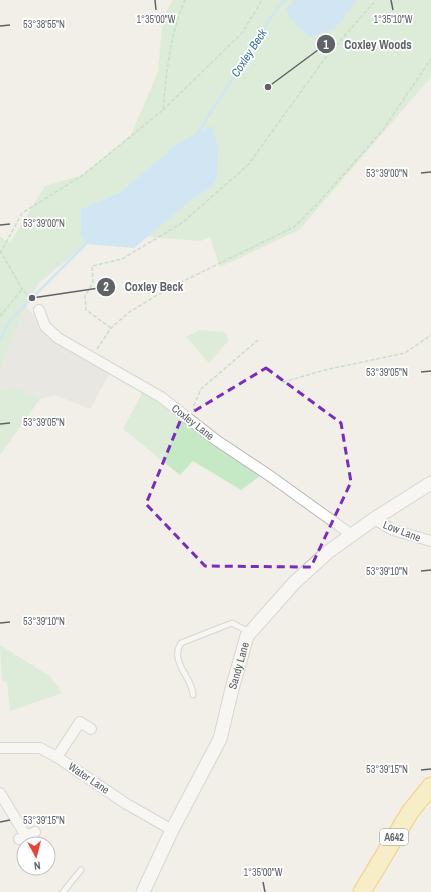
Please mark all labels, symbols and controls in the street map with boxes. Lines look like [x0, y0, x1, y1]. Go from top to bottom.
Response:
text: 1°35'00"W [136, 13, 176, 26]
text: 1°35'10"W [373, 13, 413, 26]
text: 53°38'55"N [23, 18, 65, 31]
water label: Coxley Beck [227, 25, 271, 80]
callout: Coxley Woods [316, 32, 420, 56]
text: 1 [323, 37, 329, 53]
text: Coxley Woods [344, 37, 412, 53]
text: 53°39'00"N [366, 167, 408, 180]
text: 53°39'00"N [23, 217, 65, 230]
callout: Coxley Beck [96, 275, 191, 299]
text: 2 [103, 279, 109, 295]
text: Coxley Beck [125, 279, 184, 295]
text: 53°39'05"N [366, 366, 408, 379]
street label: Coxley Lane [169, 401, 217, 443]
text: 53°39'05"N [23, 416, 65, 429]
street label: Low Lane [381, 517, 423, 545]
text: 53°39'10"N [366, 565, 408, 578]
text: 53°39'10"N [23, 615, 65, 628]
street label: Sandy Lane [225, 641, 252, 691]
street label: Water Lane [66, 759, 112, 797]
text: 53°39'15"N [366, 763, 408, 776]
text: 53°39'15"N [23, 814, 65, 827]
road number: A642 [380, 829, 408, 845]
north arrow [16, 836, 56, 876]
text: N [33, 859, 41, 873]
text: 1°35'00"W [243, 866, 283, 879]

